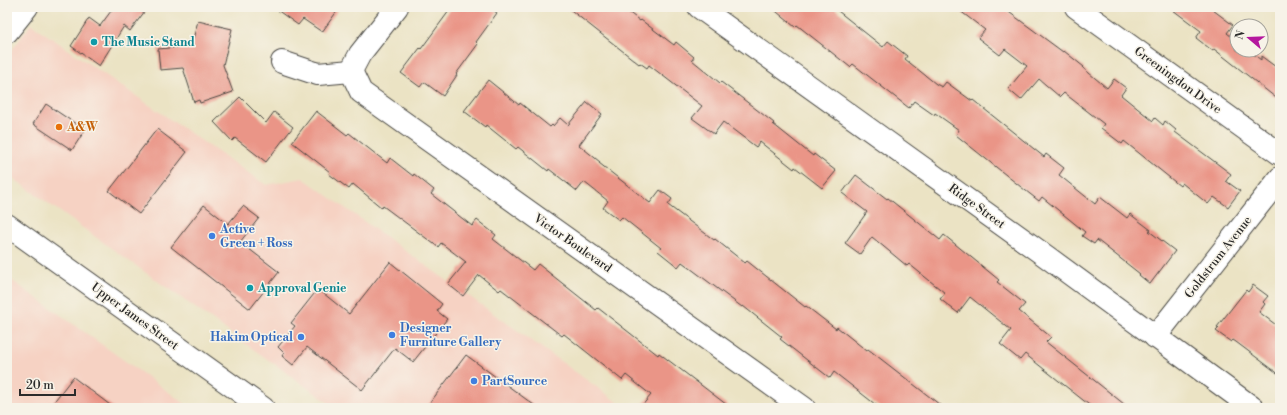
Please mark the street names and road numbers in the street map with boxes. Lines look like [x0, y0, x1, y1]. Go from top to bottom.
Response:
street label: Greeningdon Drive [1131, 44, 1224, 117]
street label: Ridge Street [945, 181, 1009, 232]
street label: Victor Boulevard [530, 210, 615, 276]
street label: Goldstrum Avenue [1182, 213, 1255, 302]
street label: Upper James Street [88, 280, 182, 354]

